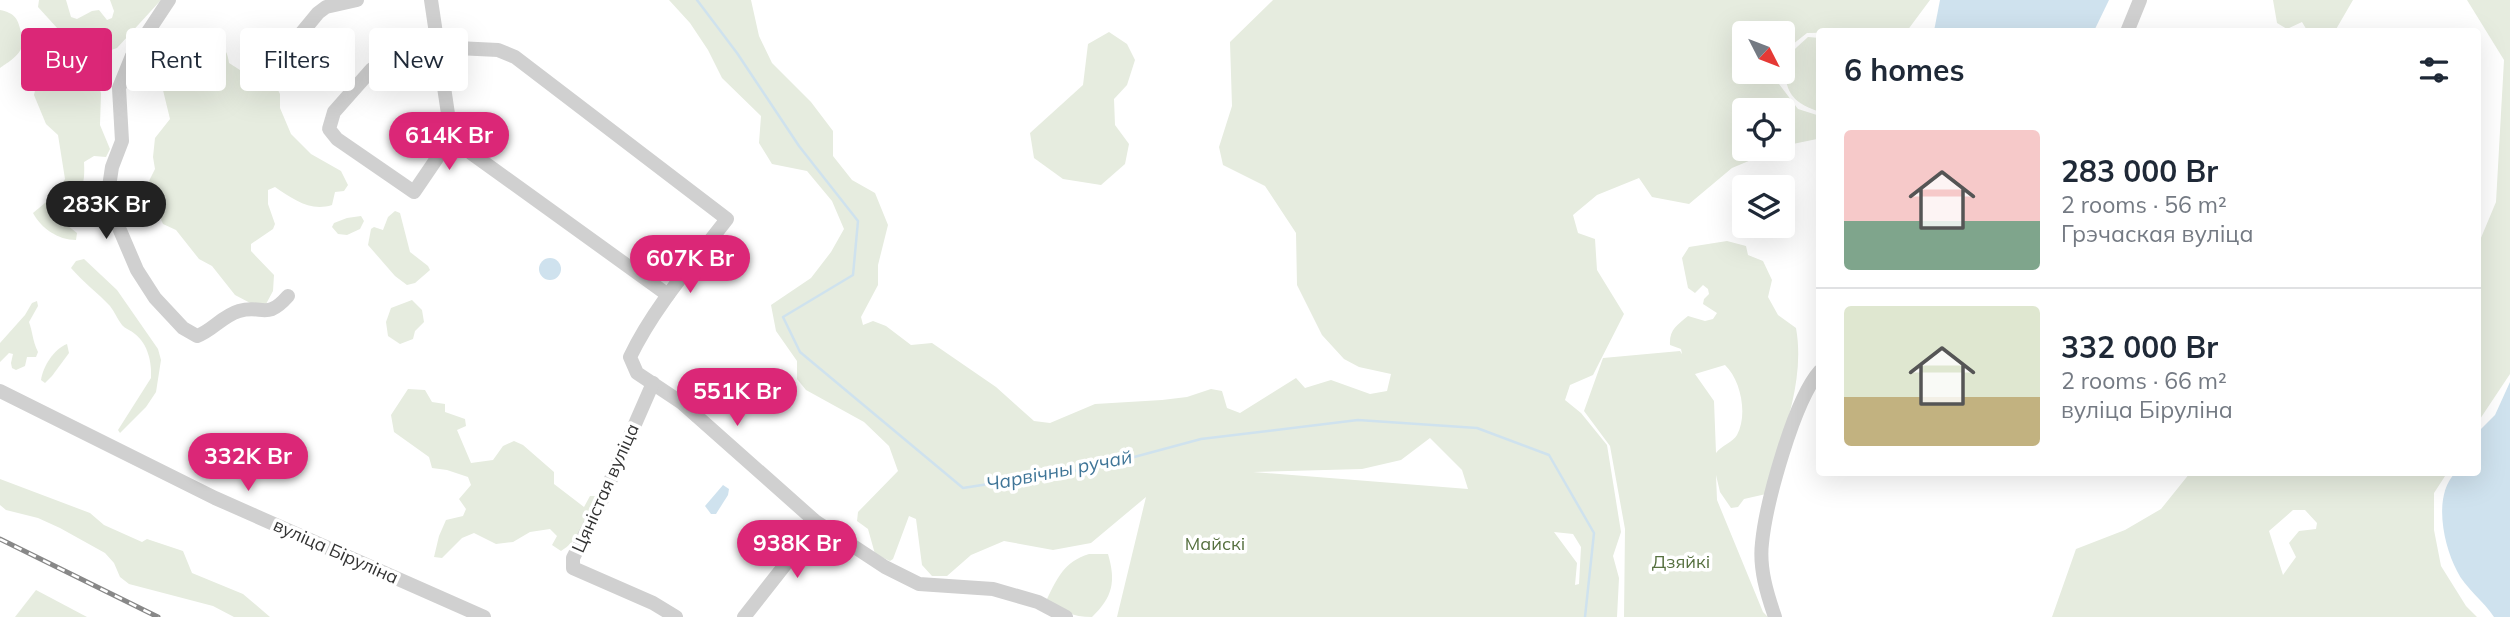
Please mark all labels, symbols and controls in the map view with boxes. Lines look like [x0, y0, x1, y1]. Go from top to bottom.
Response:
north arrow [1732, 21, 1796, 84]
map controls [1732, 21, 1795, 238]
chip: Buy [21, 28, 112, 91]
chip: Rent [126, 28, 226, 91]
chip: Filters [240, 28, 355, 91]
chip: New [369, 28, 468, 91]
text: 6 homes [1844, 51, 1965, 89]
icon: filters [2415, 51, 2453, 89]
button: locate [1732, 98, 1795, 161]
pin: 614K Br [384, 113, 514, 172]
text: 614K Br [405, 120, 493, 149]
text: 283 000 Br [2061, 152, 2218, 190]
icon: home [1900, 158, 1984, 242]
button: layers [1732, 175, 1795, 238]
pin: 283K Br [41, 182, 171, 241]
text: 283K Br [62, 189, 150, 218]
text: 2 rooms · 56 m² [2061, 190, 2227, 219]
text: Грэчаская вуліца [2061, 219, 2253, 248]
pin: 607K Br [625, 236, 755, 295]
text: 607K Br [646, 243, 734, 272]
text: 332 000 Br [2061, 328, 2218, 366]
icon: home [1900, 334, 1984, 418]
text: 2 rooms · 66 m² [2061, 366, 2227, 395]
pin: 551K Br [672, 368, 802, 428]
text: 551K Br [693, 376, 781, 405]
text: вуліца Біруліна [2061, 395, 2233, 424]
street label: Цяністая вуліца [566, 420, 644, 556]
pin: 332K Br [183, 434, 313, 493]
text: 332K Br [204, 441, 292, 470]
water label: Чарвічны ручай [984, 444, 1134, 496]
street label: вуліца Біруліна [270, 513, 402, 589]
pin: 938K Br [732, 520, 862, 580]
text: 938K Br [753, 528, 841, 557]
park label: Майскі [1185, 532, 1245, 555]
park label: Дзяйкі [1652, 550, 1710, 573]

